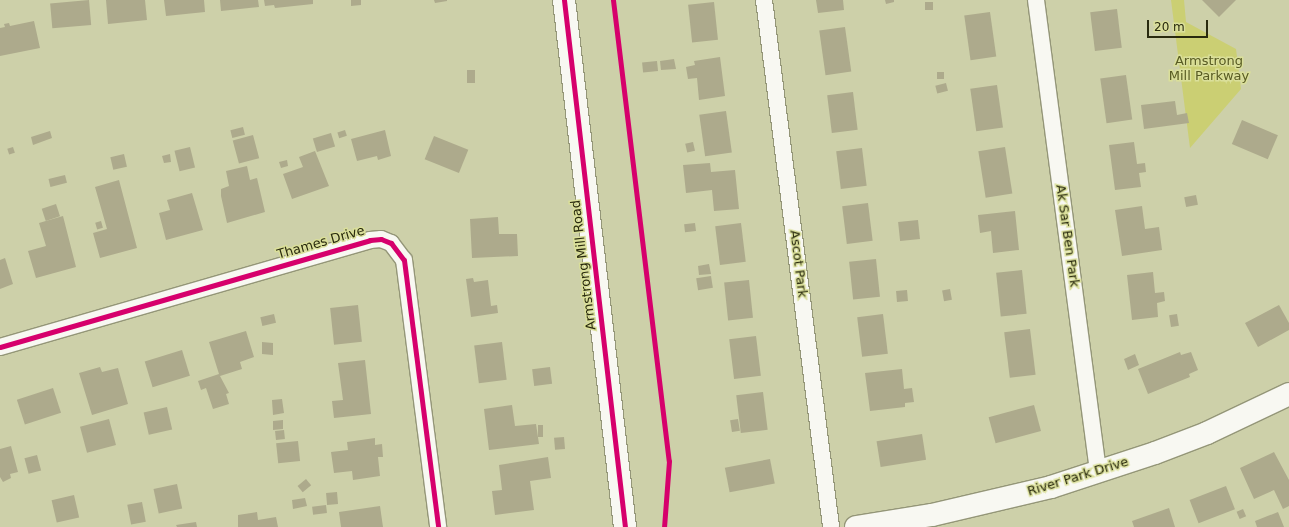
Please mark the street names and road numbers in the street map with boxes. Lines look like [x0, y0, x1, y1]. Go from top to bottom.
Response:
street label: Ak Sar Ben Park [1052, 184, 1082, 288]
street label: Armstrong Mill Road [568, 199, 600, 331]
street label: Thames Drive [275, 223, 367, 263]
street label: Ascot Park [786, 229, 810, 299]
street label: River Park Drive [1026, 454, 1130, 500]

